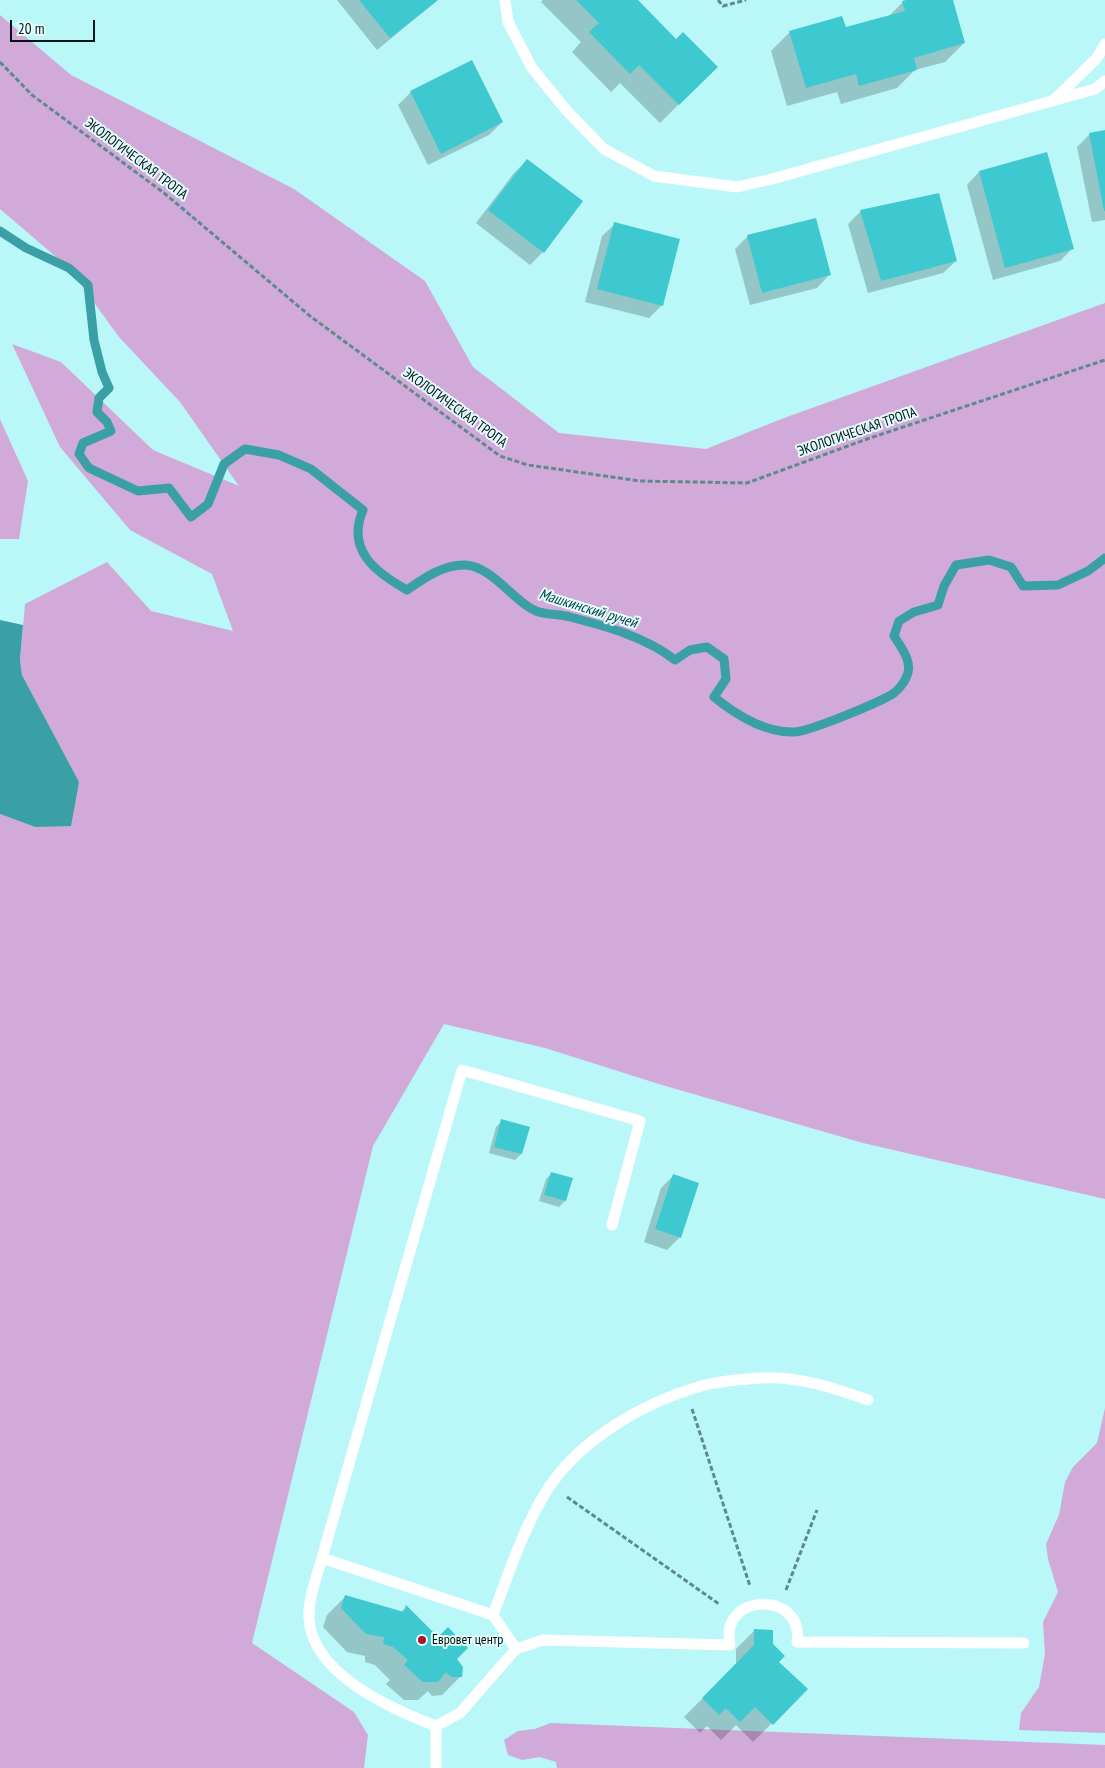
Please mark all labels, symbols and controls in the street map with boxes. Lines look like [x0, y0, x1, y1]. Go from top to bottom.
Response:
scale bar [12, 10, 98, 42]
text: 20 m [18, 19, 44, 38]
street label: ЭКОЛОГИЧЕСКАЯ ТРОПА [81, 115, 191, 203]
street label: ЭКОЛОГИЧЕСКАЯ ТРОПА [400, 365, 510, 451]
street label: ЭКОЛОГИЧЕСКАЯ ТРОПА [795, 404, 919, 460]
water label: Машкинский ручей [537, 586, 639, 632]
place label: Евровет центр [432, 1632, 503, 1648]
marker: Евровет центр [416, 1634, 428, 1646]

